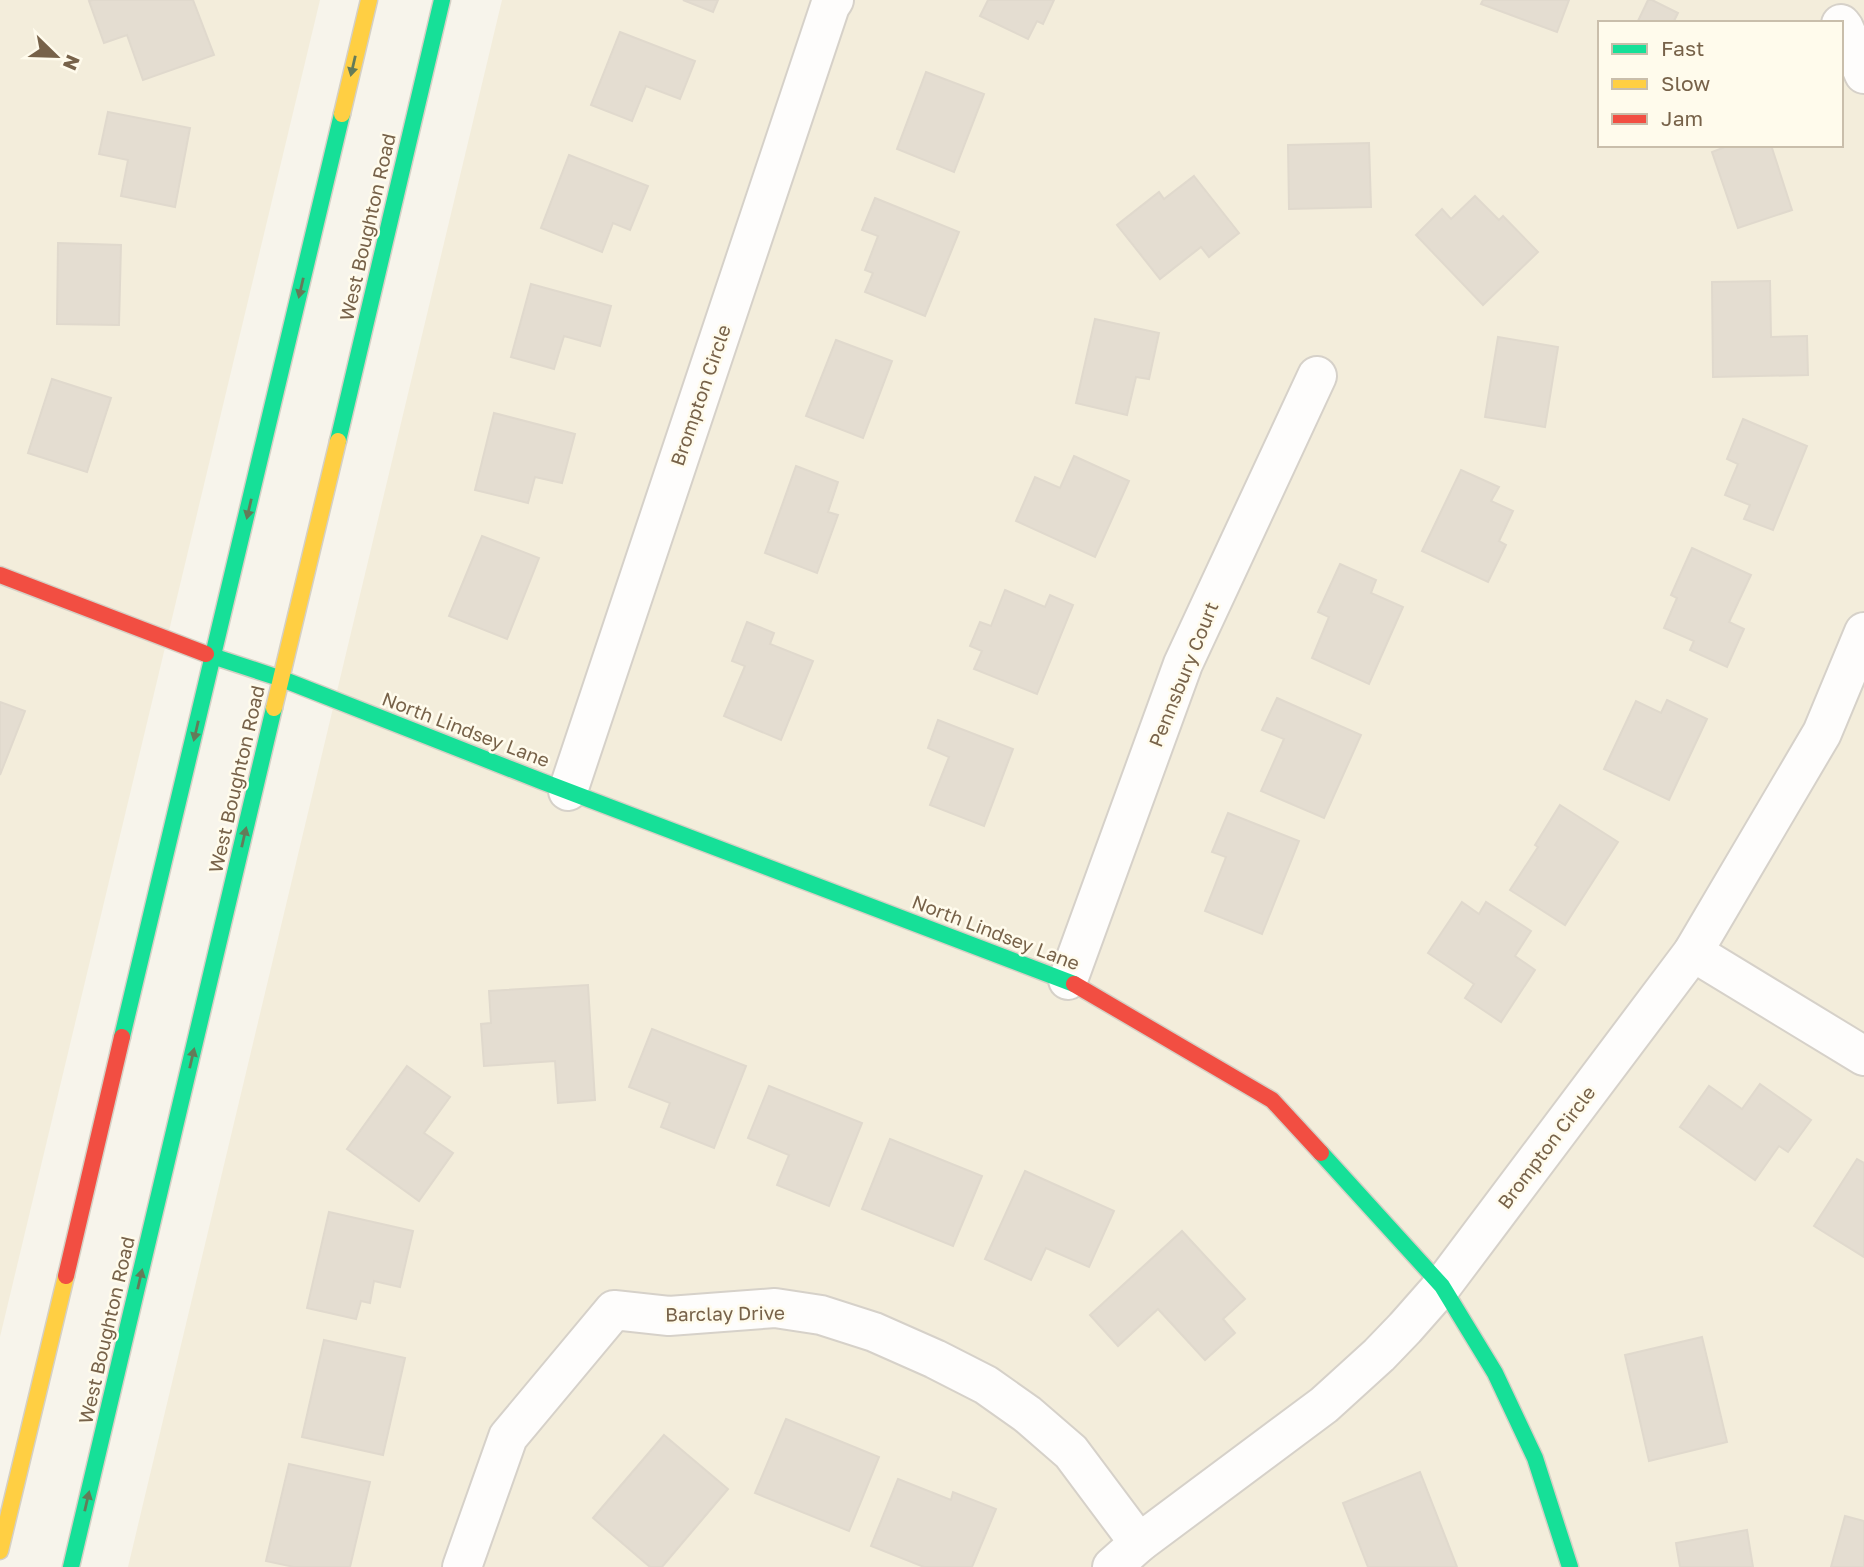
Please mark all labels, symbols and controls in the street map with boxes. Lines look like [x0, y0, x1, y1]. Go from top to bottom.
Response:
north arrow [21, 21, 91, 91]
legend [1598, 21, 1843, 147]
text: Fast [1661, 35, 1704, 61]
text: N [59, 52, 86, 74]
one-way arrow [348, 55, 359, 77]
text: Slow [1661, 70, 1710, 96]
text: Jam [1661, 105, 1703, 131]
street label: West Boughton Road [334, 131, 400, 323]
one-way arrow [295, 277, 306, 299]
street label: Brompton Circle [665, 321, 735, 469]
one-way arrow [243, 498, 254, 520]
street label: Pennsbury Court [1143, 598, 1223, 750]
street label: West Boughton Road [203, 683, 269, 875]
street label: North Lindsey Lane [379, 686, 553, 772]
one-way arrow [190, 720, 201, 742]
one-way arrow [239, 825, 250, 847]
street label: North Lindsey Lane [909, 889, 1083, 975]
one-way arrow [187, 1047, 198, 1069]
street label: Brompton Circle [1492, 1081, 1600, 1213]
street label: West Boughton Road [73, 1234, 139, 1426]
one-way arrow [134, 1268, 145, 1290]
street label: Barclay Drive [665, 1300, 785, 1326]
one-way arrow [82, 1490, 93, 1512]

